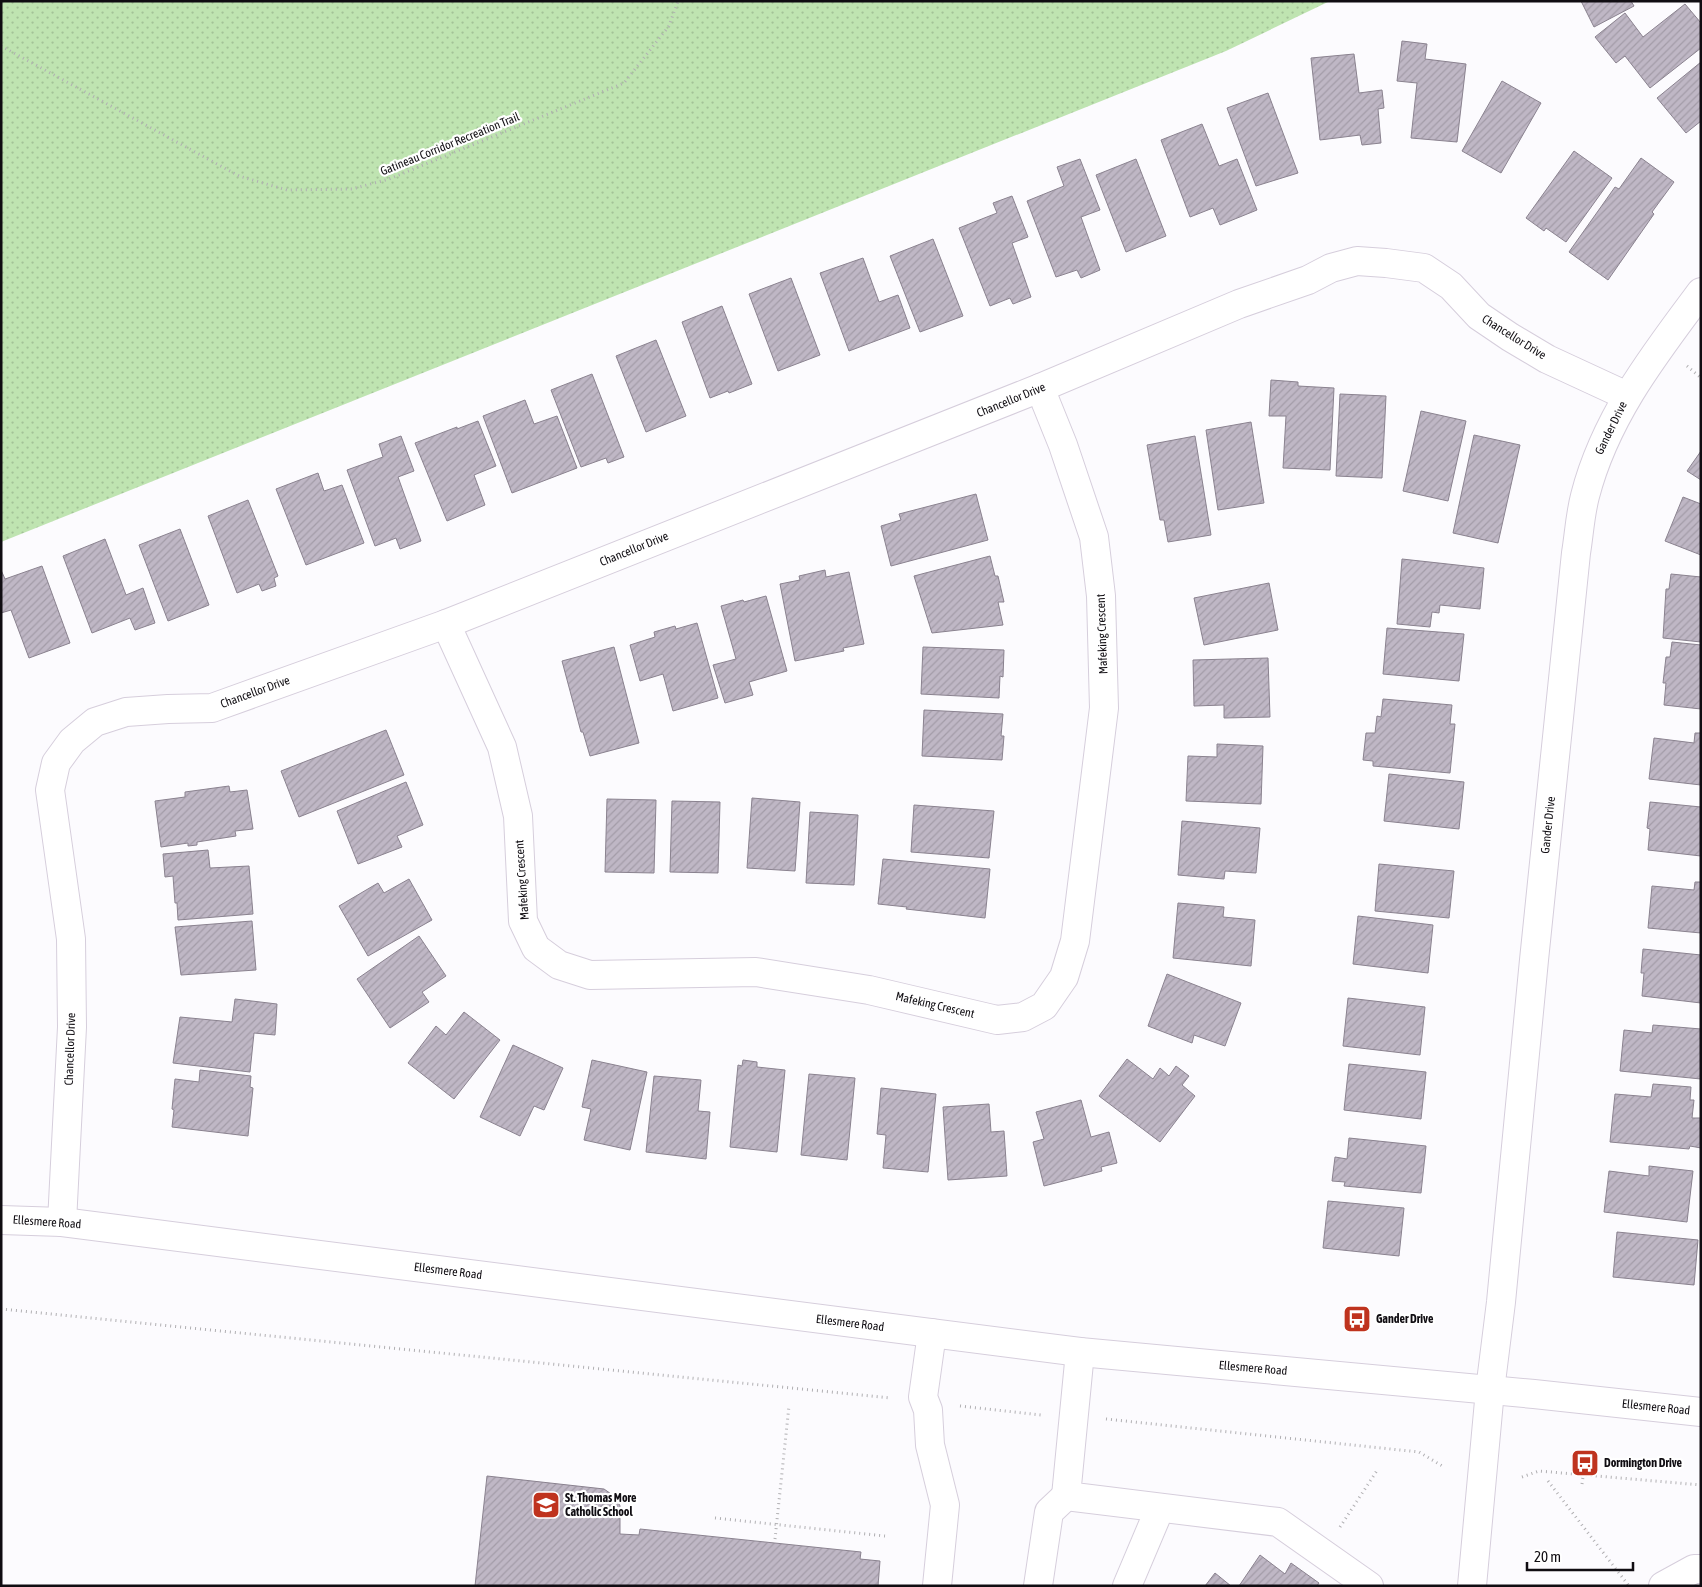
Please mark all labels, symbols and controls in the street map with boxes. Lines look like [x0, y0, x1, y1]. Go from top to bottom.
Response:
street label: Gatineau Corridor Recreation Trail [378, 109, 522, 178]
street label: Chancellor Drive [1479, 312, 1549, 362]
street label: Chancellor Drive [975, 380, 1047, 420]
street label: Gander Drive [1592, 399, 1630, 457]
street label: Chancellor Drive [598, 529, 670, 569]
street label: Mafeking Crescent [1094, 593, 1110, 674]
street label: Chancellor Drive [218, 673, 292, 711]
street label: Gander Drive [1538, 796, 1558, 854]
street label: Mafeking Crescent [512, 839, 532, 921]
street label: Mafeking Crescent [894, 989, 976, 1021]
street label: Chancellor Drive [62, 1012, 78, 1086]
street label: Ellesmere Road [12, 1213, 82, 1231]
street label: Ellesmere Road [413, 1260, 483, 1282]
bus stop icon: Gander Drive [1342, 1304, 1372, 1334]
street label: Ellesmere Road [815, 1312, 885, 1334]
place label: Gander Drive [1376, 1312, 1434, 1326]
street label: Ellesmere Road [1218, 1358, 1288, 1378]
street label: Ellesmere Road [1621, 1396, 1691, 1418]
bus stop icon: Dormington Drive [1570, 1448, 1600, 1478]
place label: Dormington Drive [1604, 1456, 1683, 1470]
school or university icon: St. Thomas More Catholic School [531, 1490, 561, 1520]
place label: St. Thomas More Catholic School [565, 1491, 637, 1519]
scale bar [1527, 1540, 1633, 1572]
text: 20 m [1534, 1548, 1561, 1565]

